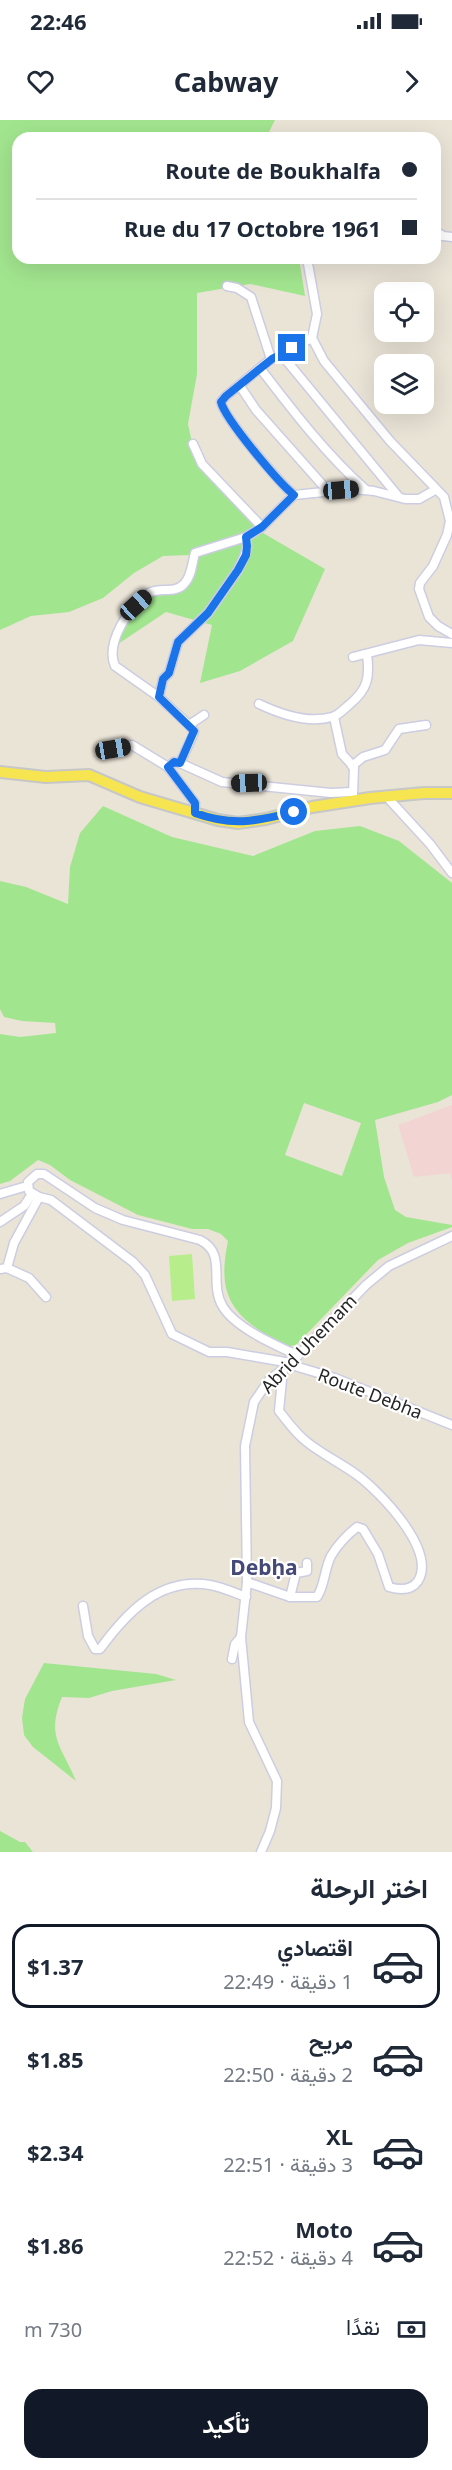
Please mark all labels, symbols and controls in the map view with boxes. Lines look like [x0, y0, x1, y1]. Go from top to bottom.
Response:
text: 22:46 [30, 6, 87, 36]
text: Cabway [174, 63, 278, 100]
icon: heart [24, 65, 57, 98]
icon: forward [395, 65, 428, 98]
text: Route de Boukhalfa [165, 155, 381, 185]
text: Rue du 17 Octobre 1961 [124, 213, 381, 243]
map controls [374, 282, 434, 414]
button: locate [374, 282, 434, 342]
route end [278, 334, 305, 361]
button: layers [374, 354, 434, 414]
car [322, 479, 360, 501]
car [117, 586, 155, 624]
car [94, 737, 132, 761]
car [231, 773, 267, 793]
route start [280, 798, 307, 825]
street label: Abrid Uhemam [255, 1289, 362, 1398]
street label: Route Debha [315, 1362, 426, 1424]
district label: Debḥa [230, 1553, 298, 1581]
text: اختر الرحلة [310, 1869, 428, 1906]
text: اقتصادي [277, 1932, 353, 1962]
icon: car [371, 1939, 425, 1993]
text: $1.37 [27, 1951, 84, 1981]
text: 1 دقيقة · 22:49 [223, 1968, 353, 1995]
text: مريح [309, 2025, 353, 2055]
icon: car [371, 2032, 425, 2086]
text: $1.85 [27, 2044, 84, 2074]
text: 2 دقيقة · 22:50 [223, 2061, 353, 2088]
text: XL [326, 2121, 353, 2151]
icon: car [371, 2125, 425, 2179]
text: $2.34 [27, 2137, 84, 2167]
text: 3 دقيقة · 22:51 [223, 2151, 353, 2178]
text: Moto [295, 2214, 353, 2244]
icon: car [371, 2218, 425, 2272]
text: $1.86 [27, 2230, 84, 2260]
text: 4 دقيقة · 22:52 [223, 2244, 353, 2271]
text: نقدًا [346, 2311, 380, 2341]
icon: cash [395, 2313, 428, 2346]
text: 730 m [24, 2316, 82, 2343]
button: تأكيد [24, 2389, 428, 2458]

